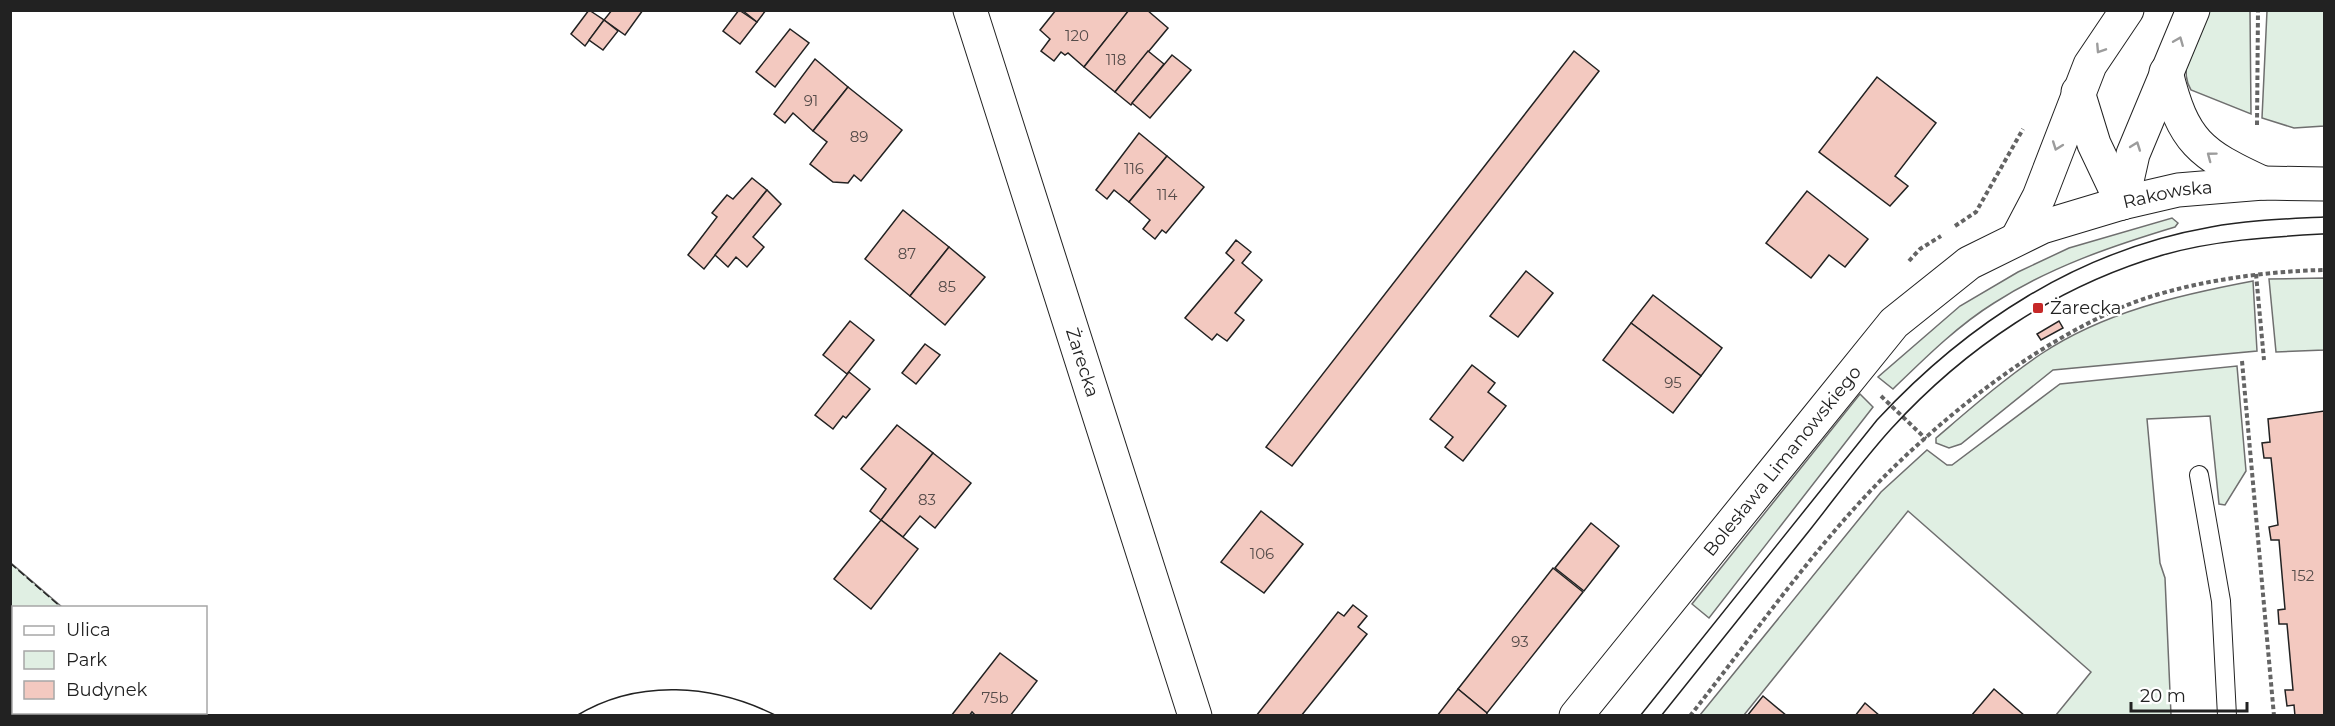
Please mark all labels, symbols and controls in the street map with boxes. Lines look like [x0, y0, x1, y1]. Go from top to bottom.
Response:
house number: 120 [1065, 26, 1089, 45]
one-way arrow [2172, 37, 2184, 48]
one-way arrow [2096, 43, 2107, 54]
house number: 118 [1106, 50, 1126, 69]
house number: 91 [804, 91, 818, 110]
house number: 89 [850, 127, 868, 146]
one-way arrow [2052, 141, 2065, 151]
one-way arrow [2129, 141, 2142, 152]
one-way arrow [2207, 153, 2218, 164]
house number: 116 [1124, 159, 1144, 178]
street label: Rakowska [2121, 176, 2213, 213]
house number: 114 [1157, 185, 1177, 204]
house number: 87 [898, 244, 916, 263]
house number: 85 [938, 277, 956, 296]
place label: Żarecka [2050, 297, 2121, 319]
marker: Żarecka [2031, 301, 2045, 315]
street label: Żarecka [1061, 325, 1104, 400]
street label: Bolesława Limanowskiego [1699, 361, 1866, 561]
house number: 95 [1664, 373, 1682, 392]
house number: 83 [918, 490, 936, 509]
house number: 106 [1250, 544, 1274, 563]
house number: 152 [2292, 566, 2314, 585]
legend [12, 606, 207, 714]
text: Ulica [66, 619, 111, 641]
house number: 93 [1511, 632, 1529, 651]
text: Park [66, 649, 107, 671]
scale bar [2131, 675, 2246, 713]
text: Budynek [66, 679, 148, 701]
text: 20 m [2140, 685, 2186, 707]
house number: 75b [981, 688, 1009, 707]

